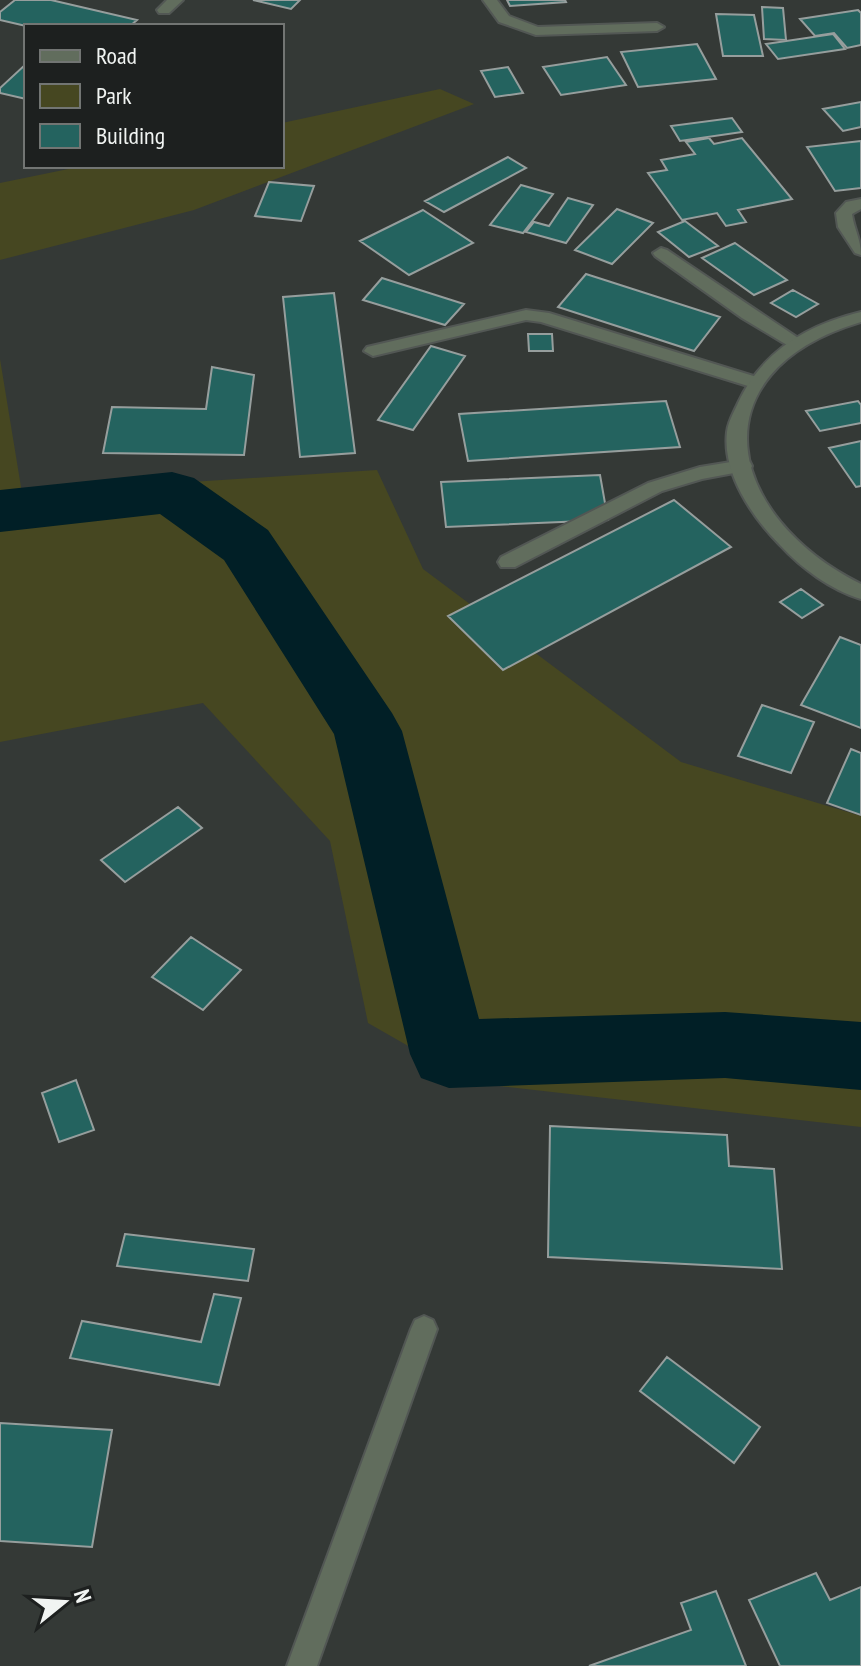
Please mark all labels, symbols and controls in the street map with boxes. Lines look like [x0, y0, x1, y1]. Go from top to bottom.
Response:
legend [24, 24, 284, 168]
text: Road [96, 40, 137, 71]
text: Park [96, 80, 132, 111]
text: Building [96, 120, 165, 151]
north arrow [24, 1562, 104, 1642]
text: N [68, 1586, 98, 1606]

